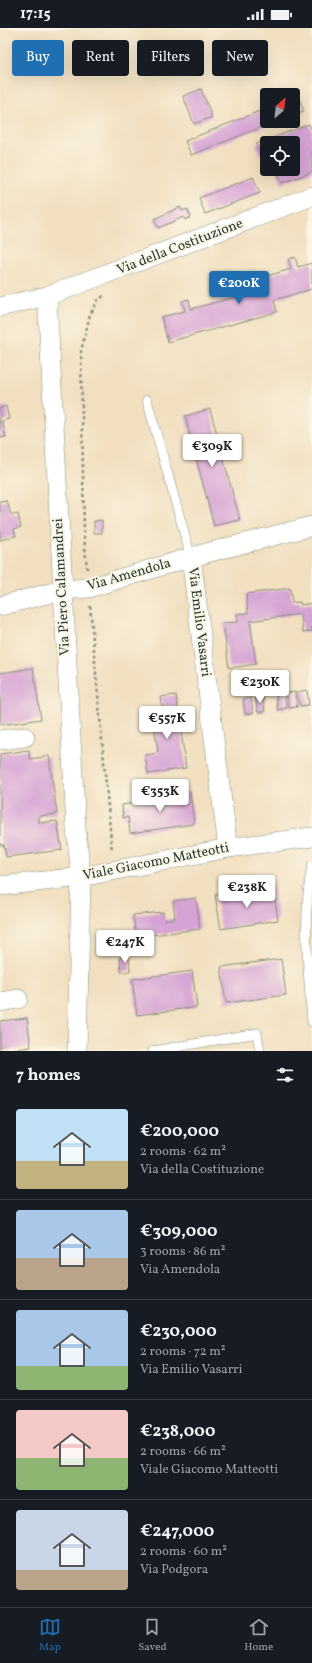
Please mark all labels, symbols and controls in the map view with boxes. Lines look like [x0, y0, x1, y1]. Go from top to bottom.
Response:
text: 17:15 [20, 4, 51, 25]
chip: Buy [12, 40, 64, 76]
chip: Rent [72, 40, 129, 76]
chip: Filters [137, 40, 204, 76]
chip: New [212, 40, 268, 76]
north arrow [260, 88, 300, 128]
map controls [260, 88, 300, 176]
button: locate [260, 136, 300, 176]
street label: Via della Costituzione [114, 214, 246, 280]
pin: €200K [211, 271, 267, 305]
text: €200K [218, 275, 260, 293]
pin: €309K [184, 434, 240, 468]
text: €309K [192, 438, 232, 456]
street label: Via Piero Calamandrei [49, 518, 75, 656]
street label: Via Amendola [85, 554, 173, 596]
street label: Via Emilio Vasarri [183, 566, 215, 678]
pin: €230K [232, 670, 288, 704]
text: €230K [240, 674, 280, 692]
pin: €557K [139, 706, 195, 740]
text: €557K [148, 710, 186, 728]
pin: €353K [132, 779, 188, 813]
text: €353K [141, 783, 179, 801]
street label: Viale Giacomo Matteotti [81, 838, 231, 886]
pin: €238K [219, 875, 275, 909]
text: €238K [227, 879, 267, 897]
pin: €247K [97, 930, 153, 964]
text: €247K [105, 934, 145, 952]
text: 7 homes [16, 1064, 81, 1087]
icon: filters [274, 1064, 296, 1086]
text: €200,000 [140, 1120, 219, 1143]
icon: home [48, 1125, 96, 1173]
text: 2 rooms · 62 m² [140, 1143, 226, 1161]
text: Via della Costituzione [140, 1161, 264, 1179]
text: €309,000 [140, 1220, 218, 1243]
icon: home [48, 1226, 96, 1274]
text: 3 rooms · 86 m² [140, 1243, 225, 1261]
text: Via Amendola [140, 1261, 220, 1279]
text: €230,000 [140, 1320, 217, 1343]
icon: home [48, 1326, 96, 1374]
text: 2 rooms · 72 m² [140, 1343, 226, 1361]
text: Via Emilio Vasarri [140, 1361, 242, 1379]
text: €238,000 [140, 1420, 215, 1443]
icon: home [48, 1426, 96, 1474]
text: 2 rooms · 66 m² [140, 1443, 226, 1461]
text: Viale Giacomo Matteotti [140, 1461, 278, 1479]
text: €247,000 [140, 1520, 214, 1543]
icon: home [48, 1526, 96, 1574]
text: 2 rooms · 60 m² [140, 1543, 227, 1561]
text: Via Podgora [140, 1561, 208, 1579]
tab: Map [39, 1616, 61, 1655]
tab: Saved [138, 1616, 167, 1655]
tab: Home [244, 1616, 273, 1655]

